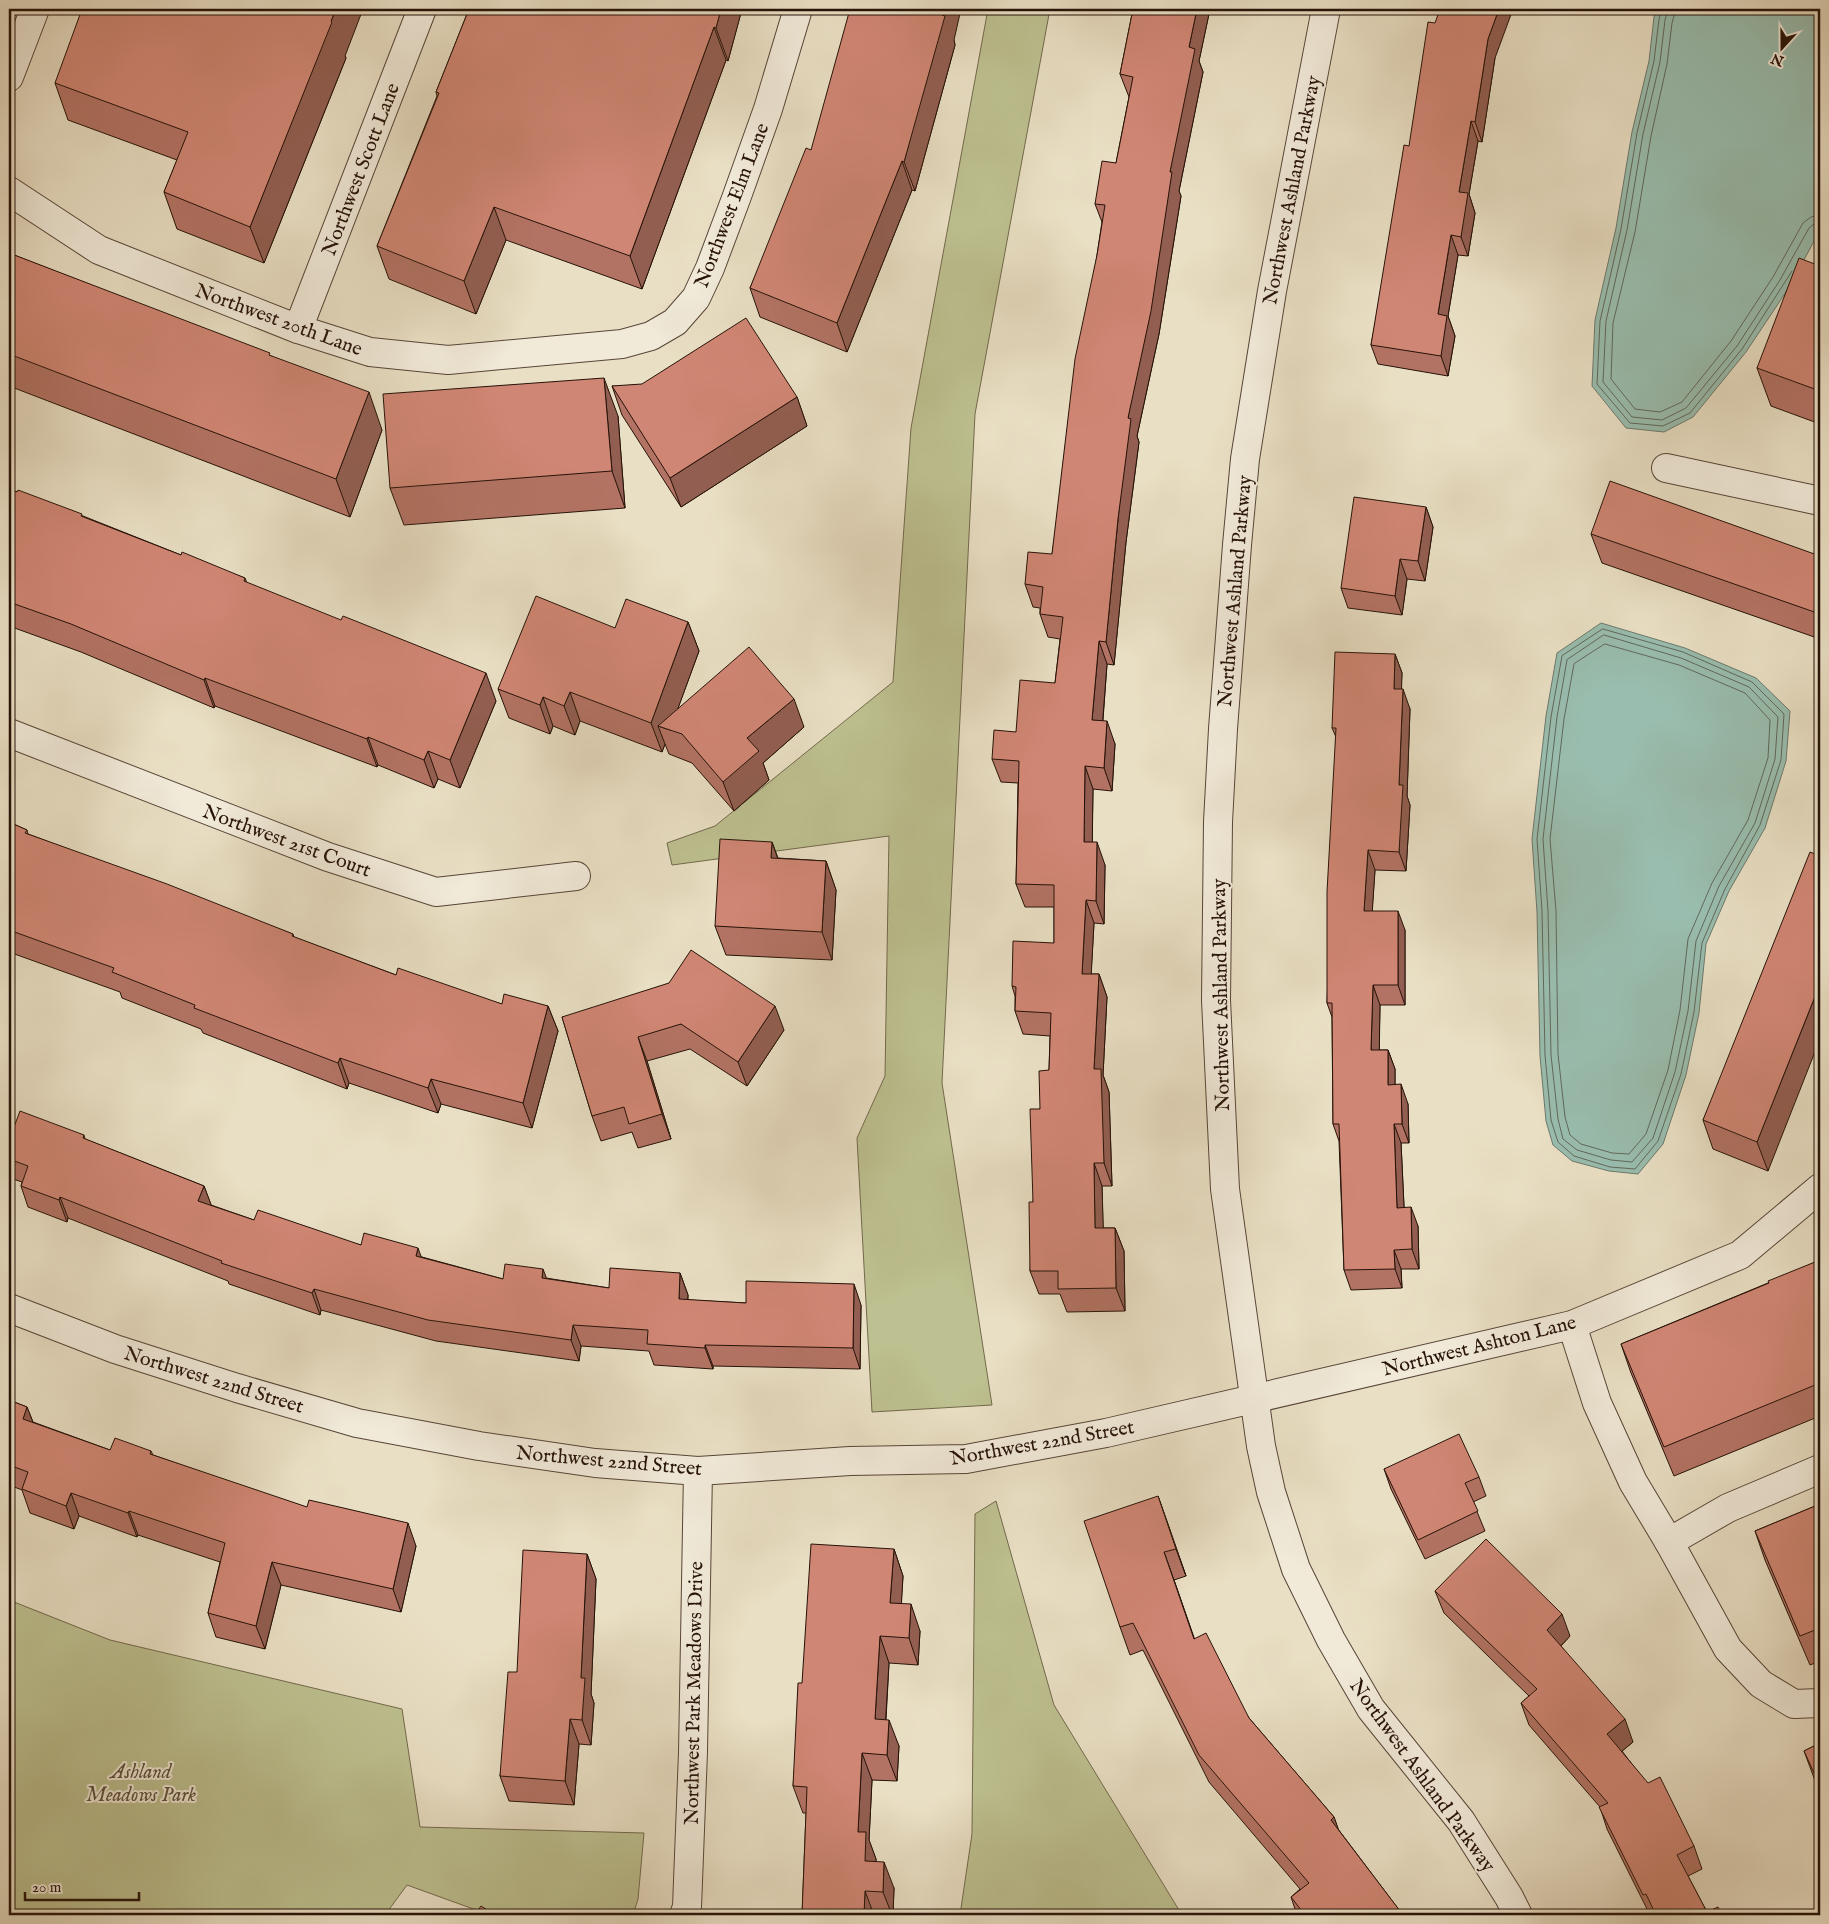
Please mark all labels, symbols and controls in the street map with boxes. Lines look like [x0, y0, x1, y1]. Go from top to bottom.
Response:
north arrow [1756, 22, 1806, 72]
text: N [1769, 49, 1788, 70]
street label: Northwest Ashland Parkway [1258, 73, 1327, 307]
street label: Northwest Scott Lane [317, 80, 406, 259]
street label: Northwest Elm Lane [689, 120, 775, 291]
street label: Northwest 20th Lane [191, 279, 366, 362]
street label: Northwest Ashland Parkway [1213, 474, 1258, 708]
street label: Northwest 21st Court [199, 799, 374, 883]
street label: Northwest Ashland Parkway [1207, 878, 1236, 1112]
street label: Northwest Ashton Lane [1380, 1310, 1579, 1383]
street label: Northwest 22nd Street [121, 1341, 307, 1420]
street label: Northwest 22nd Street [948, 1415, 1136, 1472]
street label: Northwest 22nd Street [515, 1441, 703, 1482]
street label: Northwest Park Meadows Drive [680, 1561, 709, 1825]
street label: Northwest Ashland Parkway [1343, 1674, 1500, 1878]
park label: Ashland Meadows Park [86, 1760, 196, 1808]
scale bar [25, 1869, 139, 1901]
text: 20 m [32, 1878, 62, 1897]

